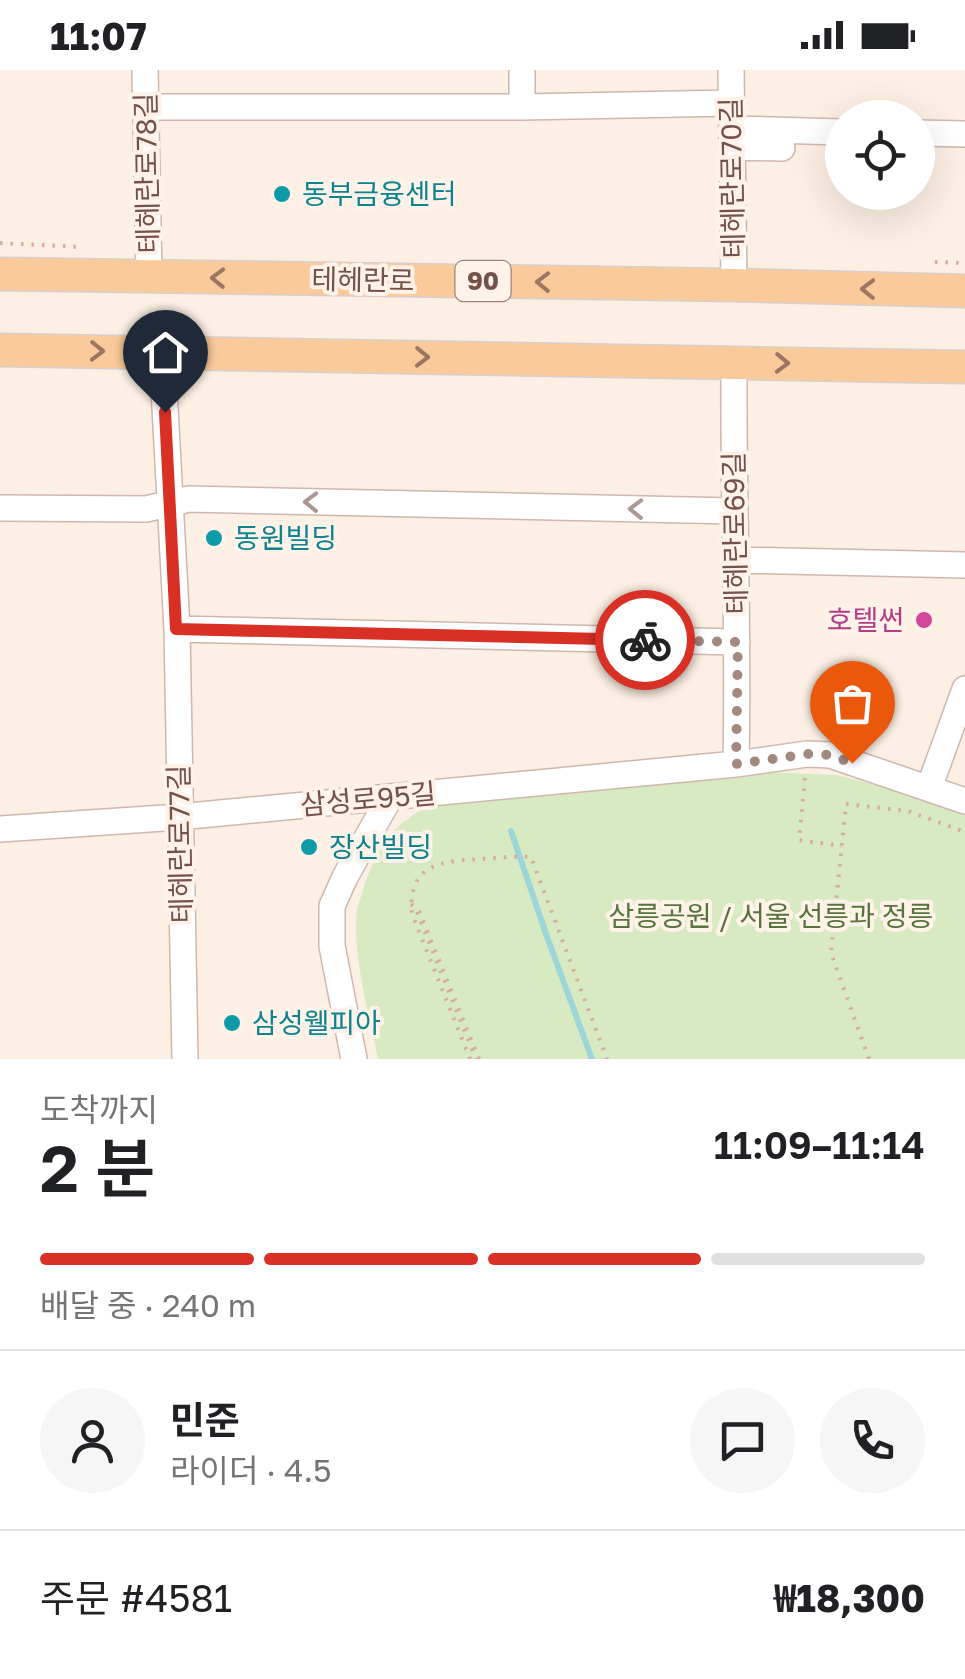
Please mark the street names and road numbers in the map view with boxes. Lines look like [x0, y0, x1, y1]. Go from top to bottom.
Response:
street label: 테헤란로78길 [129, 92, 164, 254]
street label: 테헤란로70길 [714, 97, 749, 259]
road number: 90 [456, 261, 510, 301]
street label: 테헤란로 [311, 262, 415, 297]
street label: 테헤란로69길 [717, 451, 752, 615]
street label: 테헤란로77길 [162, 764, 197, 924]
street label: 삼성로95길 [299, 776, 437, 821]

